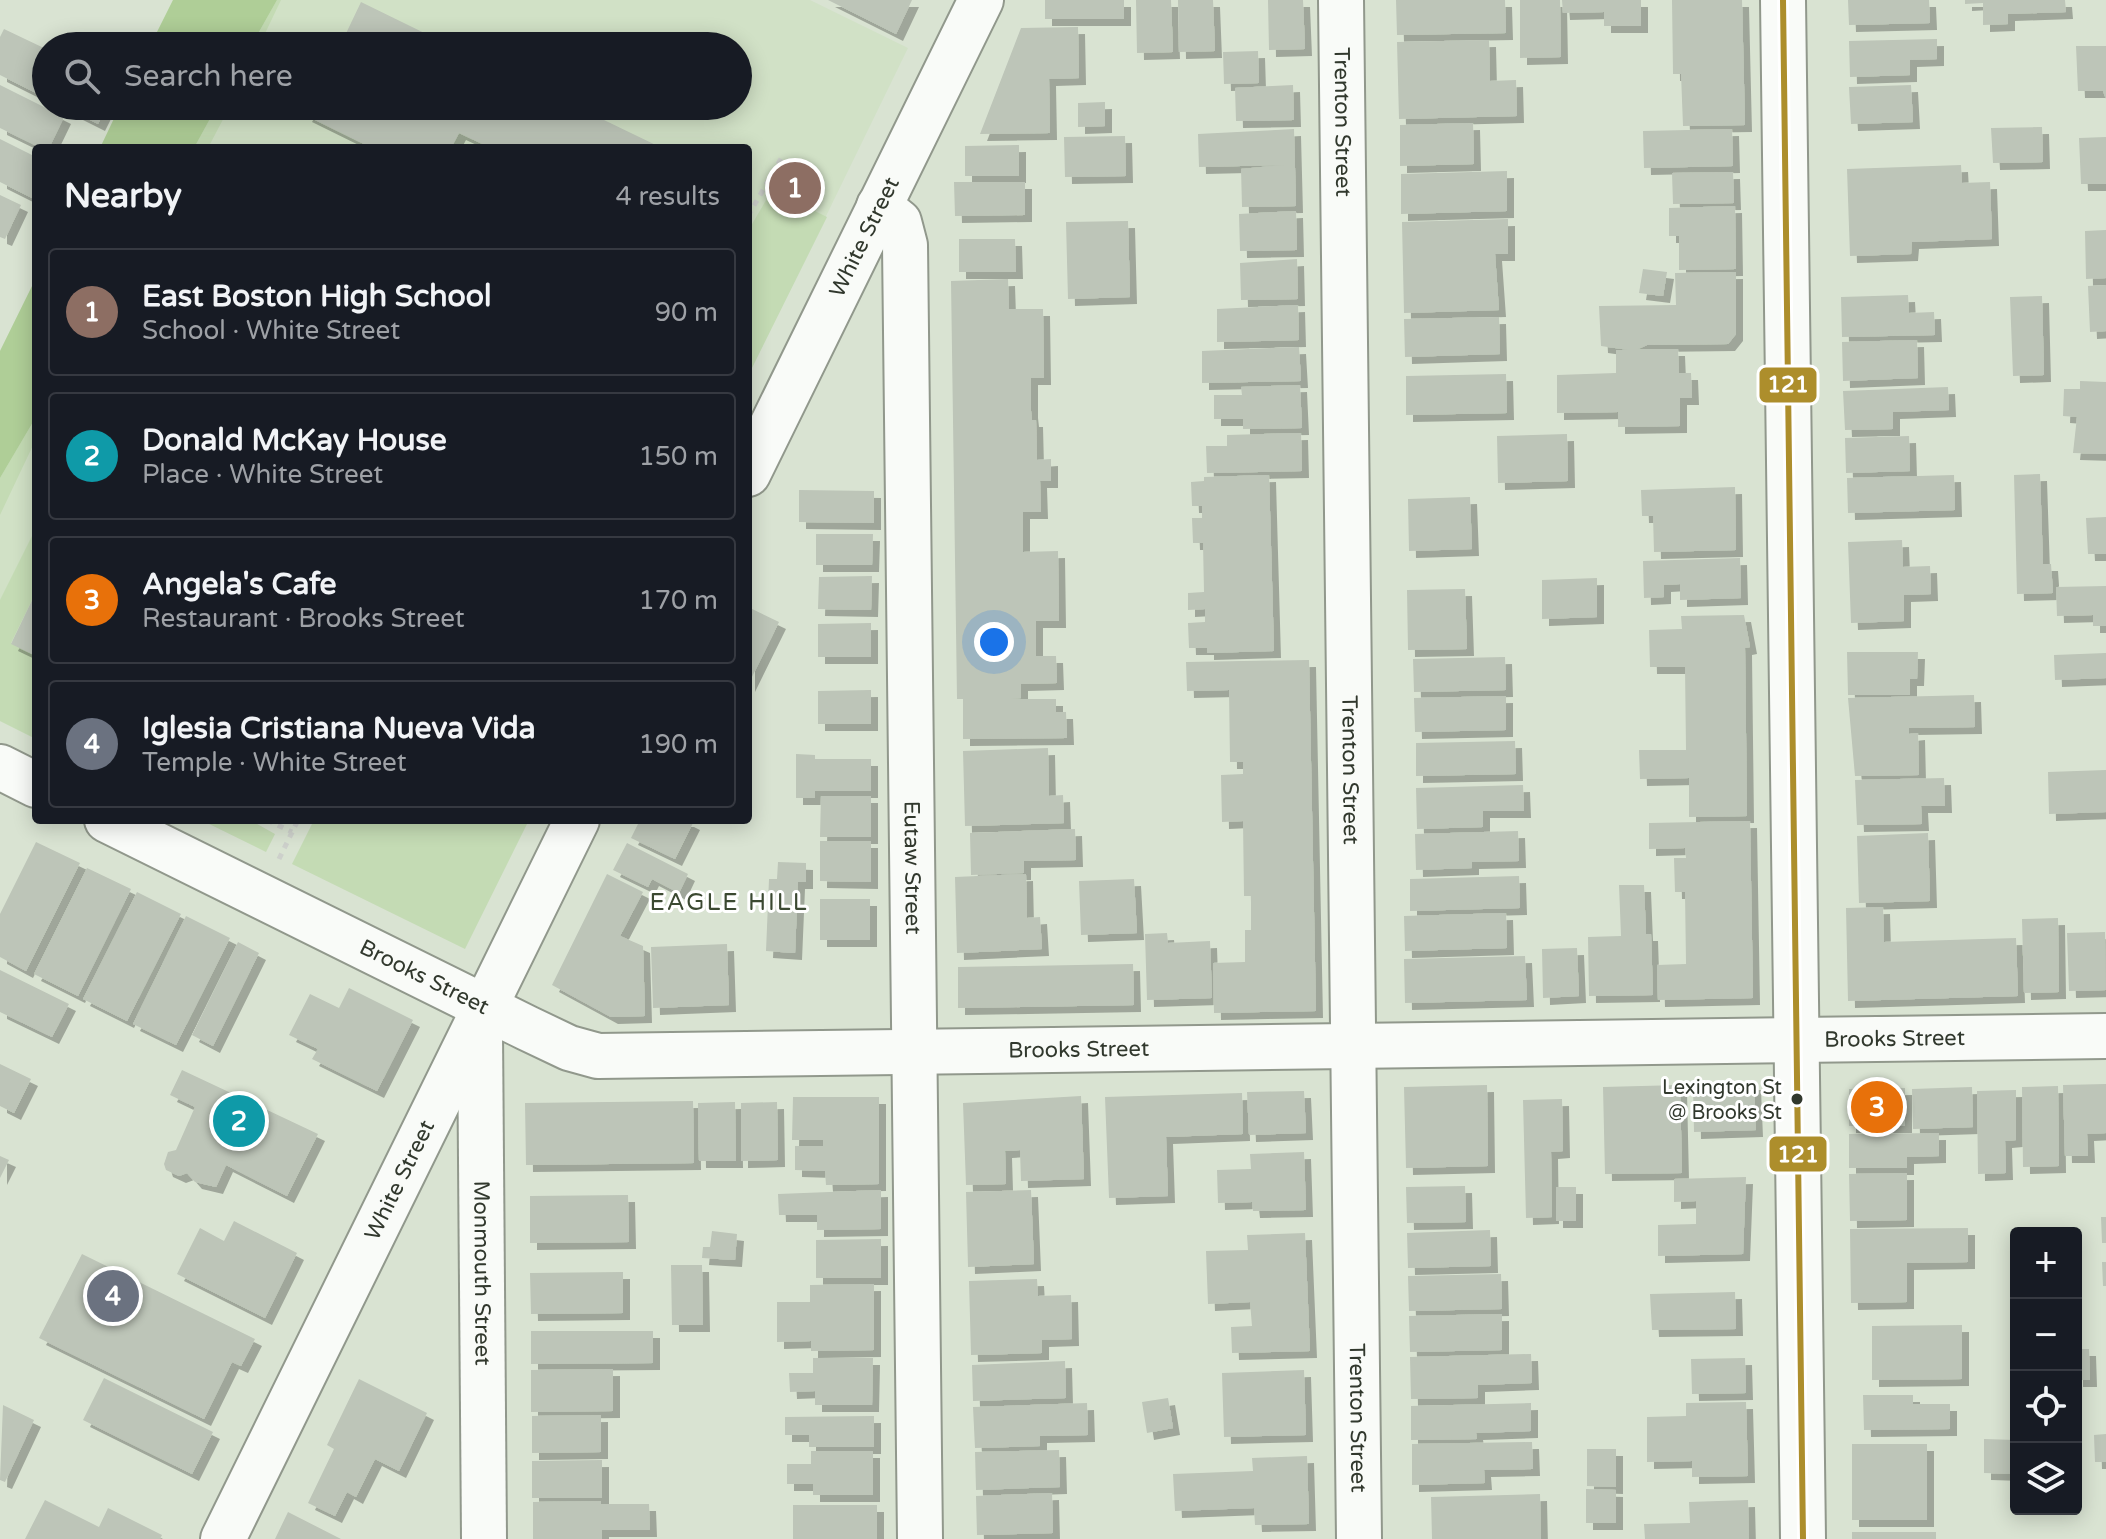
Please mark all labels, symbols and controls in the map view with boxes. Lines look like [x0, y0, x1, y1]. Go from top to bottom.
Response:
search box [32, 32, 752, 120]
street label: Trenton Street [1329, 47, 1356, 197]
icon: search [60, 54, 104, 98]
text: Search here [124, 58, 293, 95]
pin: 1 [769, 158, 821, 218]
street label: White Street [824, 173, 905, 301]
text: Nearby [64, 176, 182, 217]
text: 4 results [615, 181, 720, 212]
text: East Boston High School [142, 278, 492, 315]
text: 1 [84, 297, 100, 328]
text: 90 m [655, 297, 718, 328]
text: School · White Street [142, 315, 400, 346]
line badge: 121 [1758, 366, 1818, 404]
text: 121 [1767, 372, 1809, 398]
text: Donald McKay House [142, 422, 447, 459]
text: 2 [84, 441, 100, 472]
text: 150 m [638, 441, 718, 472]
text: Place · White Street [142, 459, 383, 490]
text: Angela's Cafe [142, 566, 336, 603]
text: 3 [84, 585, 100, 616]
text: 170 m [638, 585, 718, 616]
text: Restaurant · Brooks Street [142, 603, 465, 634]
your location [974, 622, 1014, 662]
street label: Trenton Street [1336, 695, 1364, 845]
text: Iglesia Cristiana Nueva Vida [142, 710, 536, 747]
text: 4 [84, 729, 100, 760]
text: 190 m [638, 729, 718, 760]
text: Temple · White Street [142, 747, 407, 778]
street label: Eutaw Street [898, 801, 926, 935]
district label: EAGLE HILL [649, 888, 809, 917]
street label: Brooks Street [355, 934, 493, 1020]
street label: Brooks Street [1824, 1025, 1965, 1053]
street label: Brooks Street [1008, 1036, 1149, 1064]
place label: Lexington St @ Brooks St [1662, 1076, 1782, 1125]
pin: 3 [1851, 1077, 1903, 1137]
pin: 2 [213, 1091, 265, 1151]
marker: Lexington St @ Brooks St [1789, 1091, 1805, 1107]
street label: White Street [359, 1116, 440, 1244]
line badge: 121 [1768, 1135, 1828, 1173]
text: 121 [1777, 1142, 1819, 1168]
street label: Monmouth Street [468, 1180, 496, 1366]
map controls [2010, 1227, 2082, 1515]
button: + [2010, 1227, 2082, 1299]
pin: 4 [87, 1266, 139, 1326]
button: − [2010, 1299, 2082, 1371]
street label: Trenton Street [1344, 1343, 1371, 1493]
button: locate [2010, 1371, 2082, 1443]
button: layers [2010, 1443, 2082, 1515]

